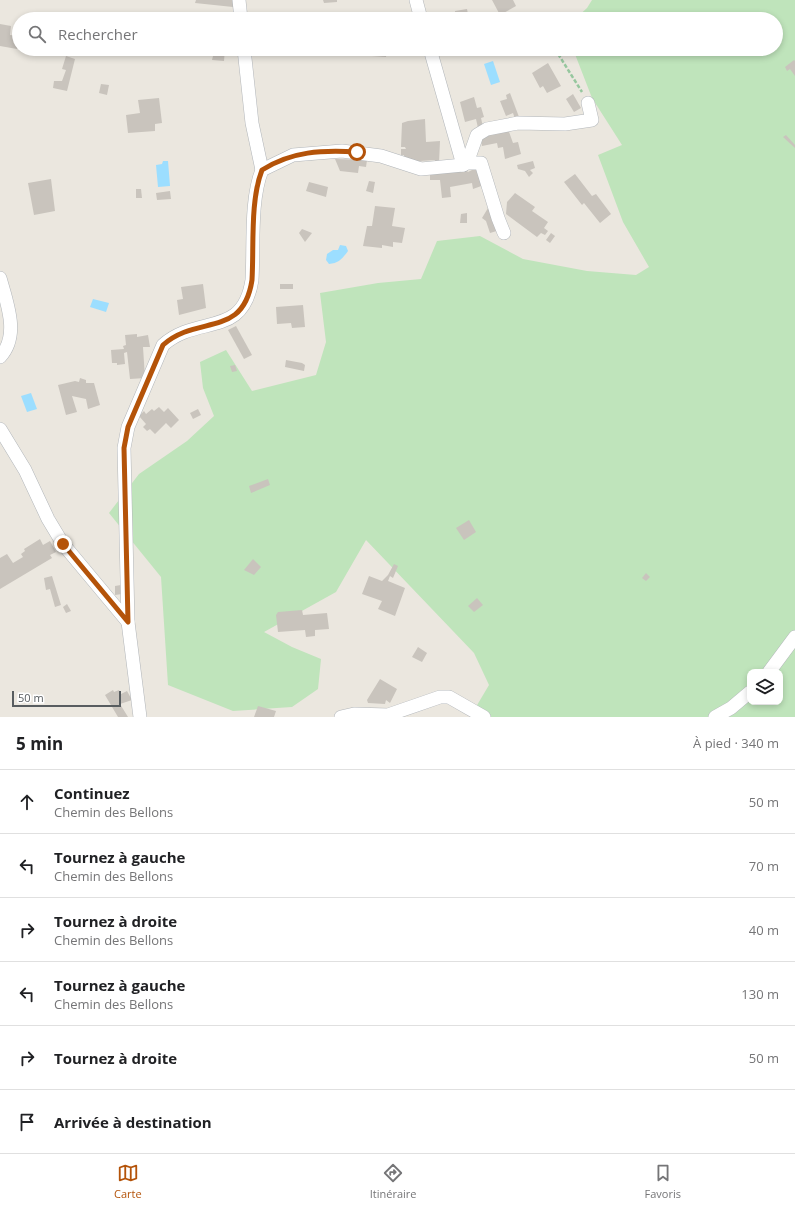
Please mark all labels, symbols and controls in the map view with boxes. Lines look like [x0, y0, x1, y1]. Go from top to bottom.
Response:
search box [12, 12, 783, 56]
icon: search [26, 23, 48, 45]
text: Rechercher [58, 24, 138, 44]
route start [348, 143, 366, 161]
route end [54, 535, 72, 553]
map controls [747, 669, 783, 705]
button: layers [747, 669, 783, 705]
scale bar [12, 689, 121, 708]
text: 50 m [18, 690, 44, 705]
text: 5 min [16, 732, 63, 755]
text: À pied · 340 m [693, 734, 779, 752]
text: Continuez [54, 783, 130, 803]
icon: ahead [16, 791, 38, 813]
text: 50 m [749, 793, 779, 811]
text: Chemin des Bellons [54, 803, 173, 821]
text: Tournez à gauche [54, 847, 185, 867]
icon: left [16, 855, 38, 877]
text: 70 m [749, 857, 779, 875]
text: Chemin des Bellons [54, 867, 173, 885]
text: Tournez à droite [54, 911, 177, 931]
icon: right [16, 919, 38, 941]
text: 40 m [749, 921, 779, 939]
text: Chemin des Bellons [54, 931, 173, 949]
text: Tournez à gauche [54, 975, 185, 995]
icon: left [16, 983, 38, 1005]
text: 130 m [741, 985, 779, 1003]
text: Chemin des Bellons [54, 995, 173, 1013]
icon: right [16, 1047, 38, 1069]
text: Tournez à droite [54, 1048, 177, 1068]
text: 50 m [749, 1049, 779, 1067]
icon: arrive [16, 1111, 38, 1133]
text: Arrivée à destination [54, 1112, 212, 1132]
tab: Carte [114, 1162, 142, 1201]
tab: Itinéraire [370, 1162, 416, 1201]
tab: Favoris [645, 1162, 681, 1201]

